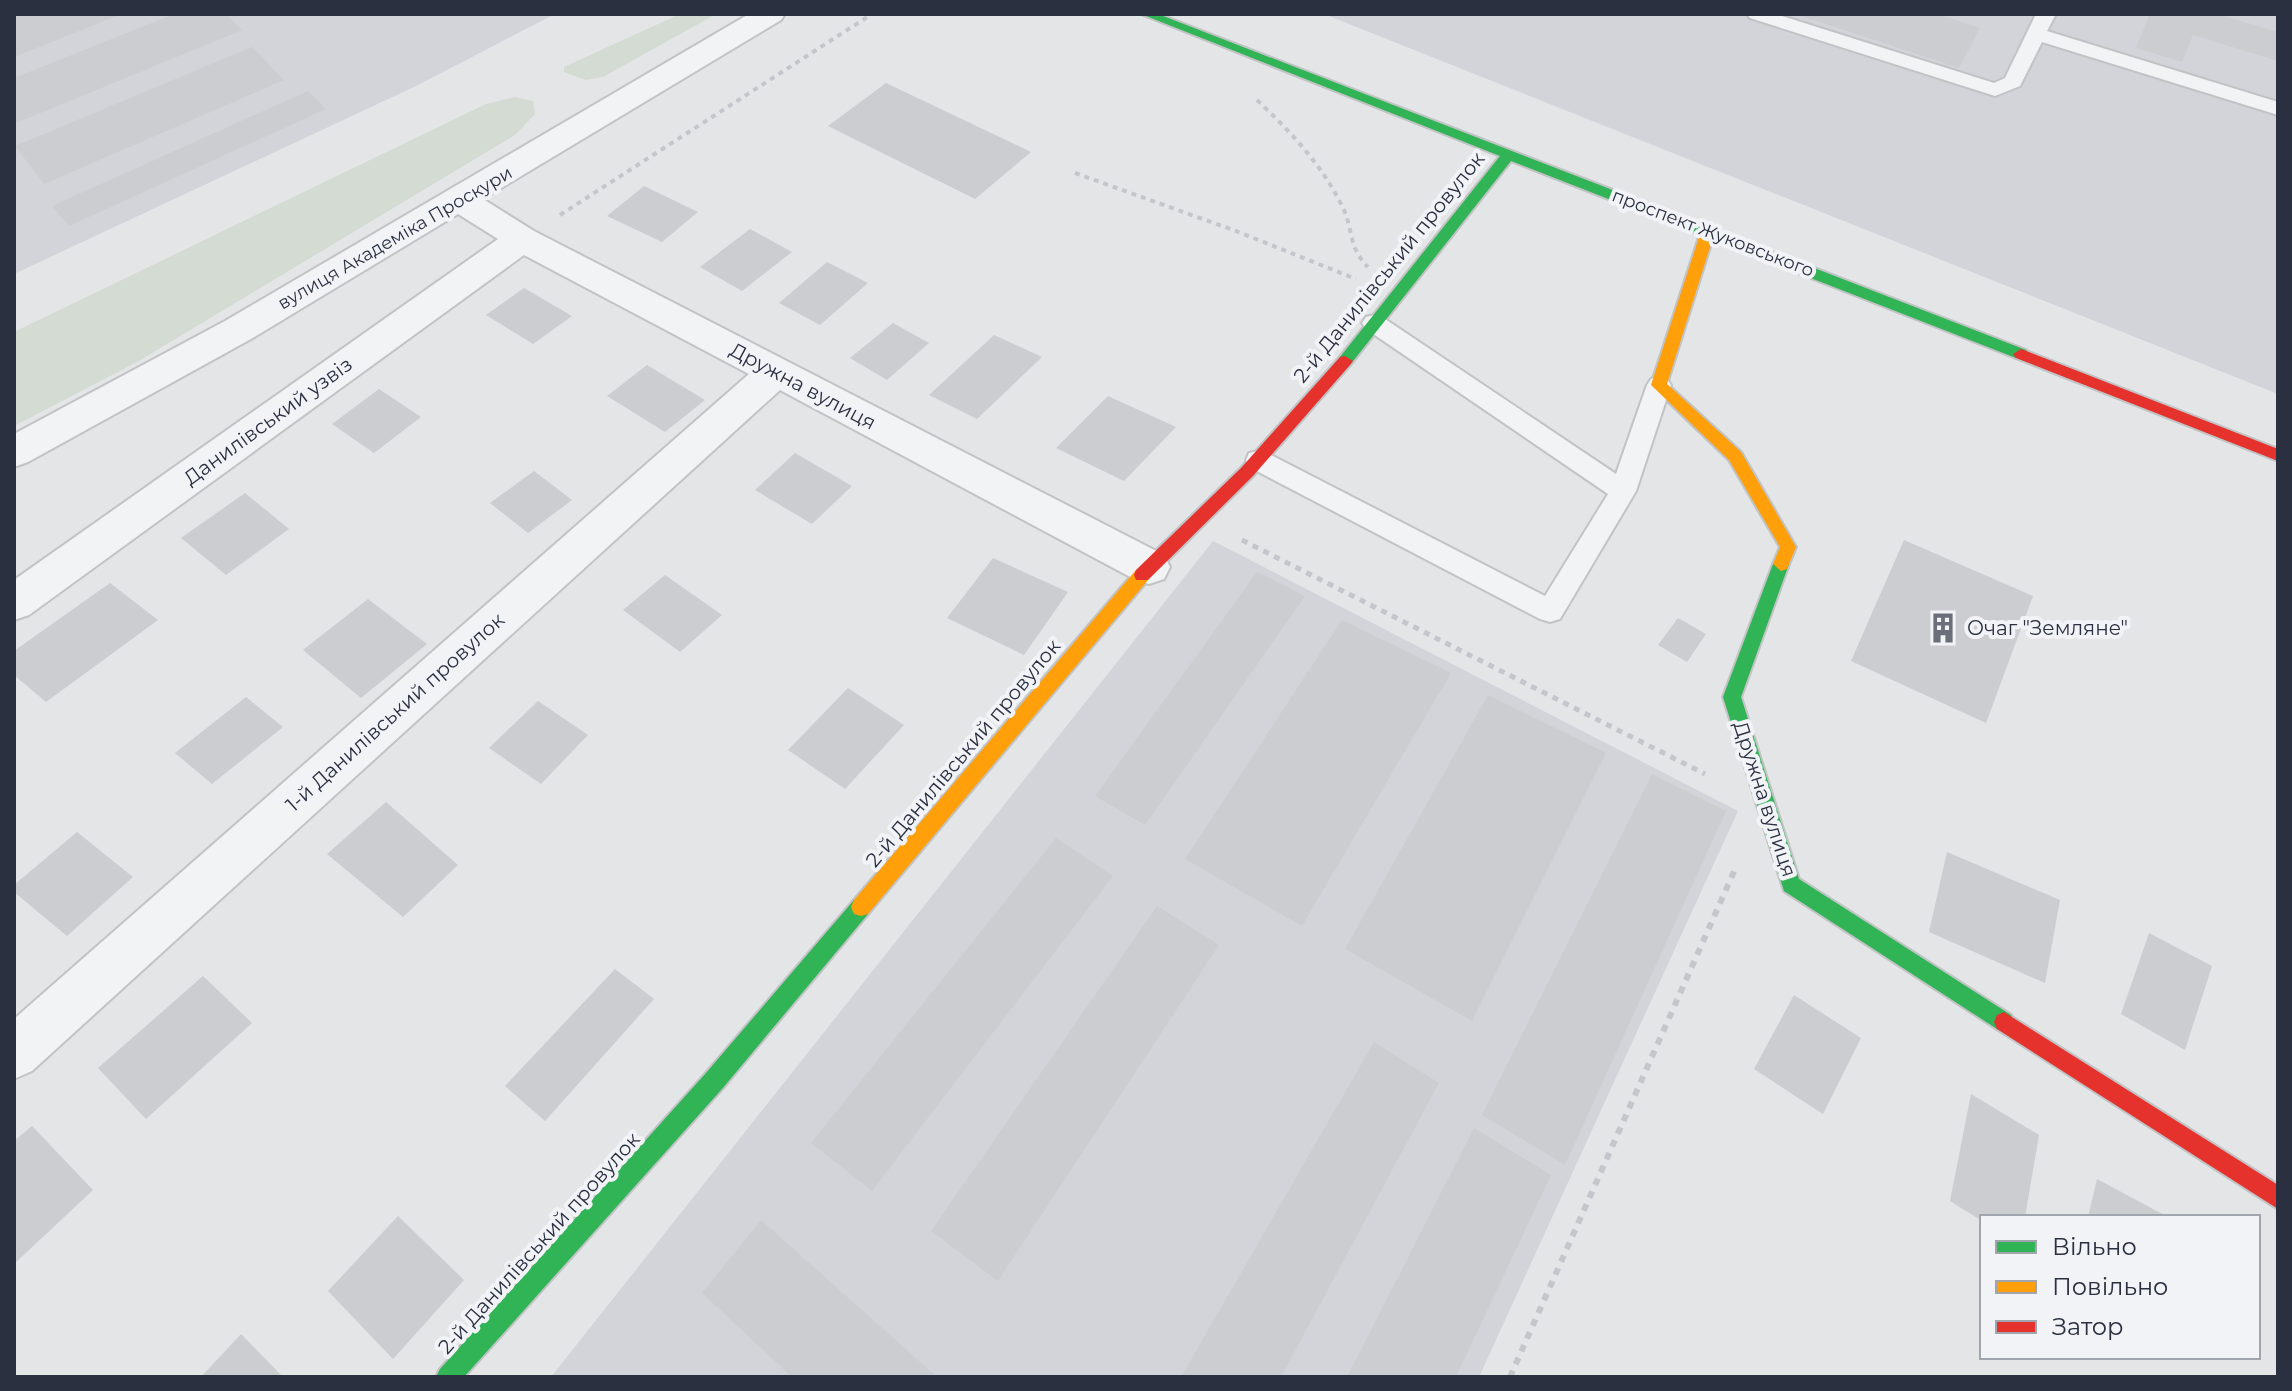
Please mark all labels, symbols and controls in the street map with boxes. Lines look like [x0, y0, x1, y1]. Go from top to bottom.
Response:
street label: 2-й Данилівський провулок [1289, 147, 1490, 387]
street label: вулиця Академіка Проскури [274, 162, 516, 314]
street label: проспект Жуковського [1609, 184, 1817, 282]
street label: Дружна вулиця [726, 337, 880, 435]
street label: Данилівський узвіз [179, 352, 357, 490]
street label: 1-й Данилівський провулок [281, 607, 509, 816]
building icon: Очаг "Земляне" [1926, 611, 1960, 645]
place label: Очаг "Земляне" [1967, 616, 2128, 640]
street label: 2-й Данилівський провулок [861, 634, 1065, 872]
street label: Дружна вулиця [1729, 718, 1801, 880]
street label: 2-й Данилівський провулок [433, 1127, 645, 1359]
legend [1980, 1215, 2260, 1359]
text: Вільно [2052, 1232, 2137, 1261]
text: Повільно [2052, 1272, 2168, 1301]
text: Затор [2052, 1312, 2123, 1341]

